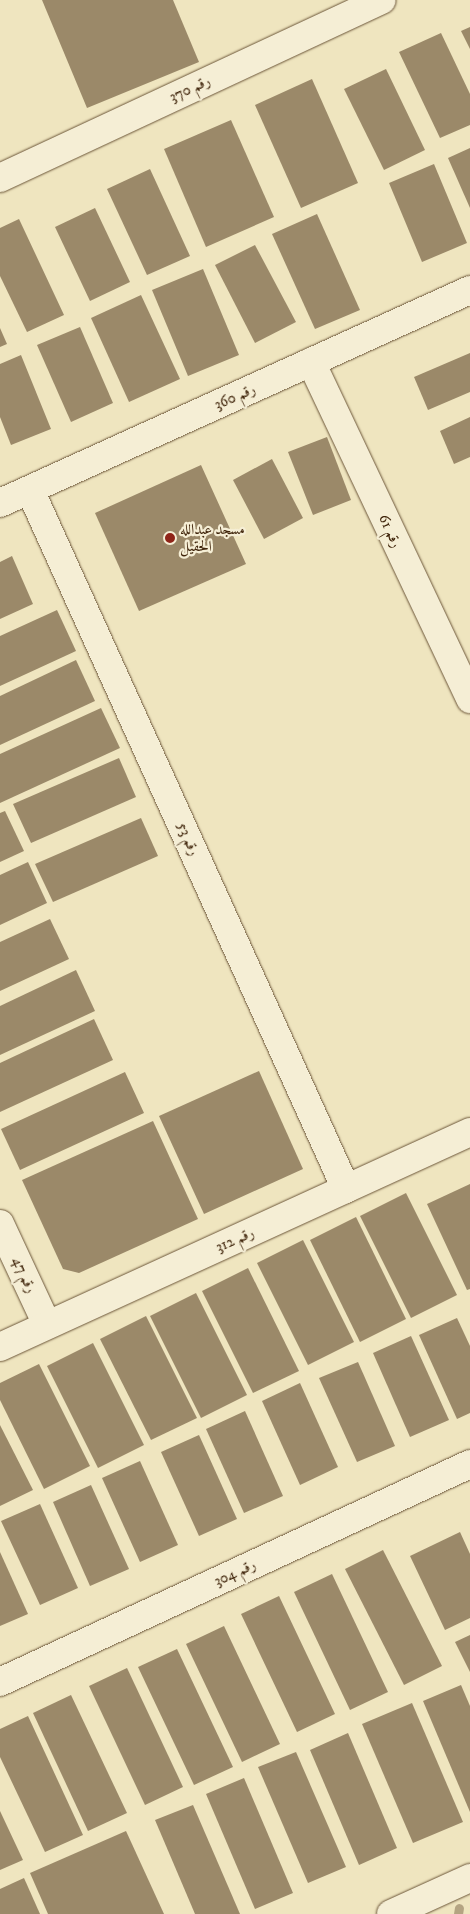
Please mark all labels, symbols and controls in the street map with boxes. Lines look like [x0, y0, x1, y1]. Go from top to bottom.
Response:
street label: رقم 370 [167, 72, 213, 106]
street label: رقم 360 [212, 380, 258, 414]
street label: رقم 61 [375, 511, 405, 551]
place label: مسجد عبدالله الحقيل [180, 520, 245, 555]
marker: مسجد عبدالله الحقيل [164, 532, 176, 544]
street label: رقم 53 [173, 820, 203, 858]
street label: رقم 312 [213, 1224, 257, 1256]
street label: رقم 47 [8, 1254, 40, 1296]
street label: رقم 304 [211, 1556, 259, 1590]

